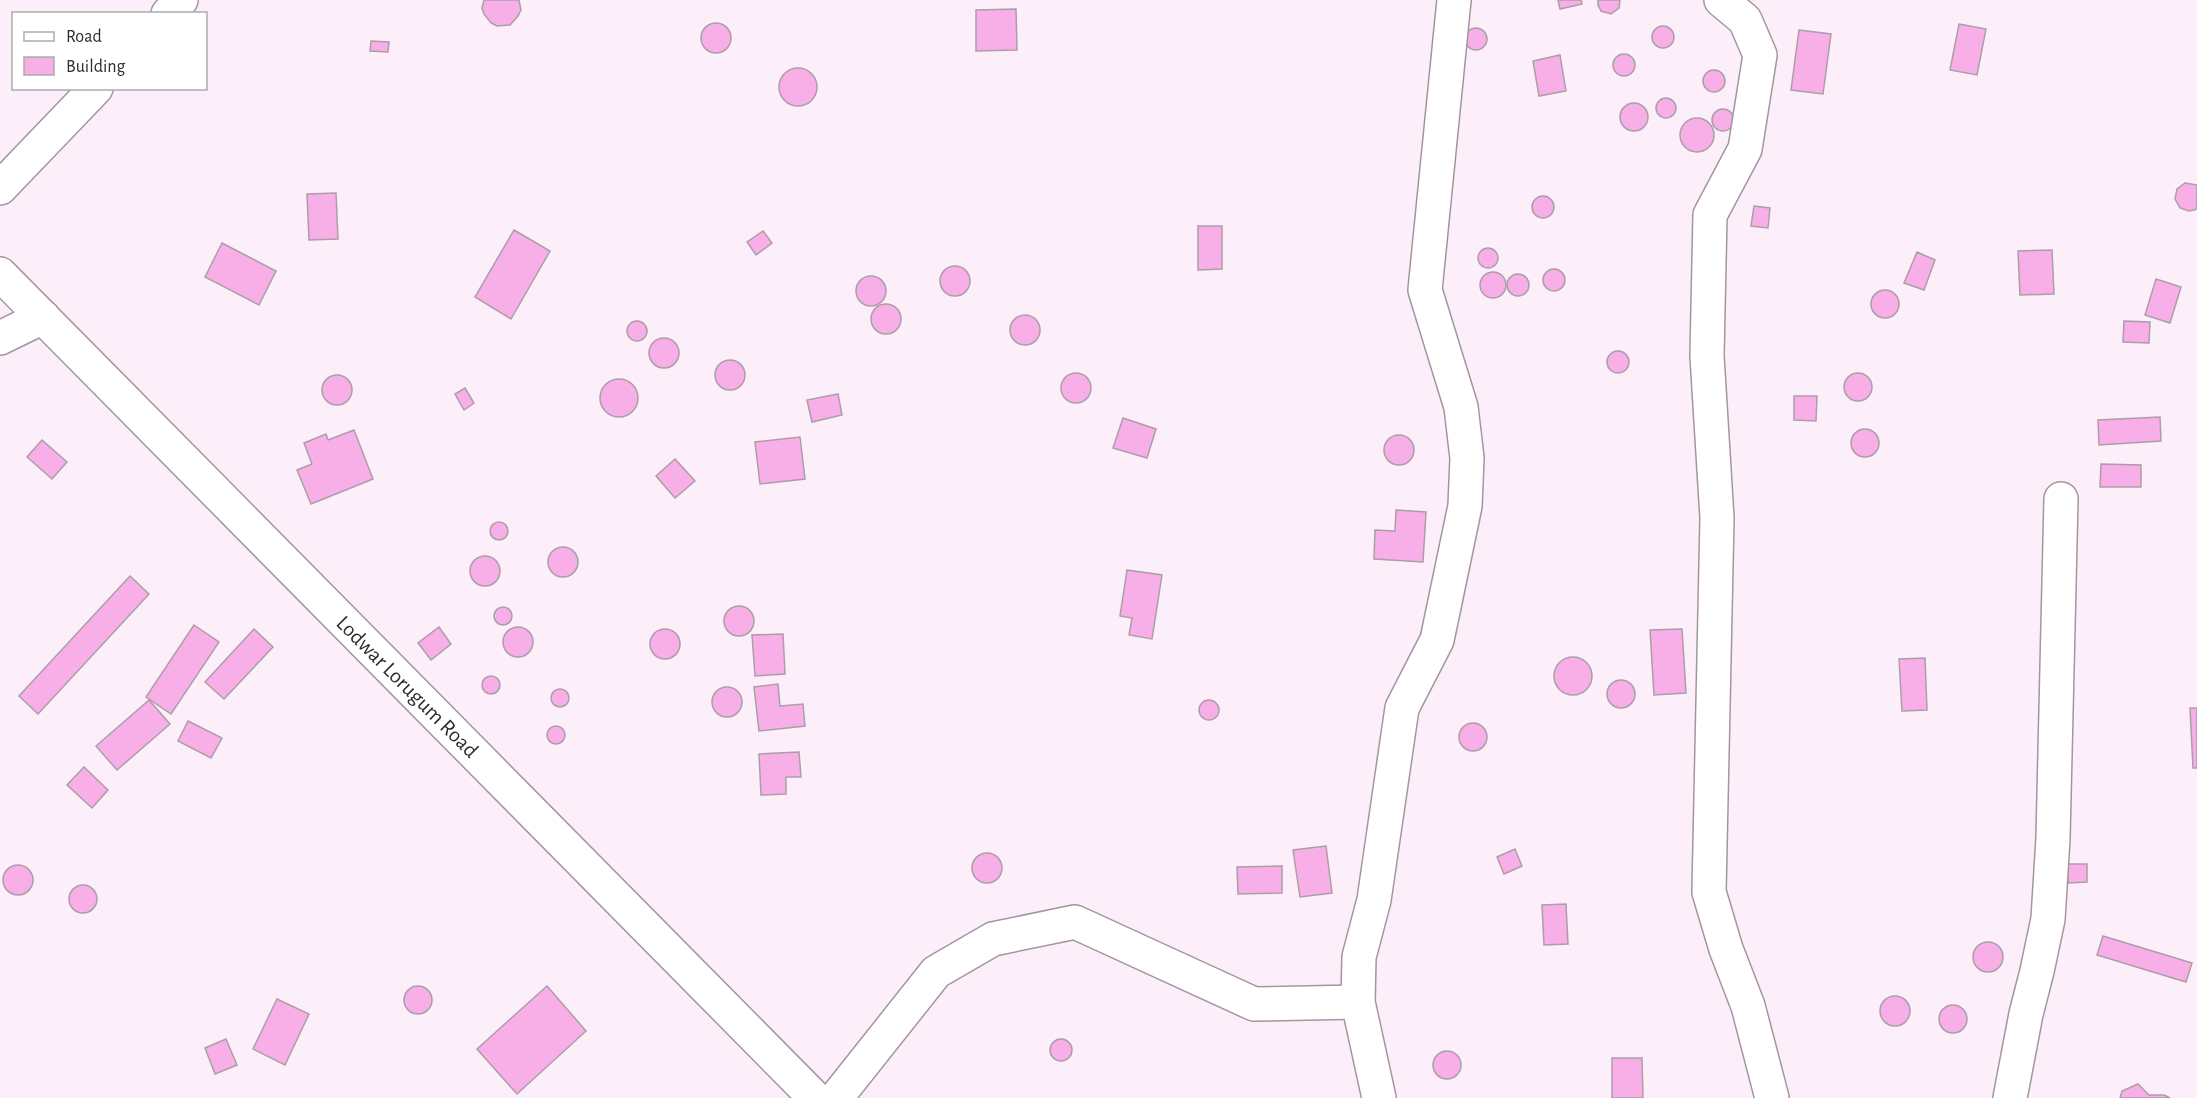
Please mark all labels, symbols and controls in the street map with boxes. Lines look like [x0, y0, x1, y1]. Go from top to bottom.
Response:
legend [12, 12, 207, 90]
text: Road [66, 28, 102, 46]
text: Building [66, 58, 126, 76]
street label: Lodwar Lorugum Road [332, 612, 482, 762]

